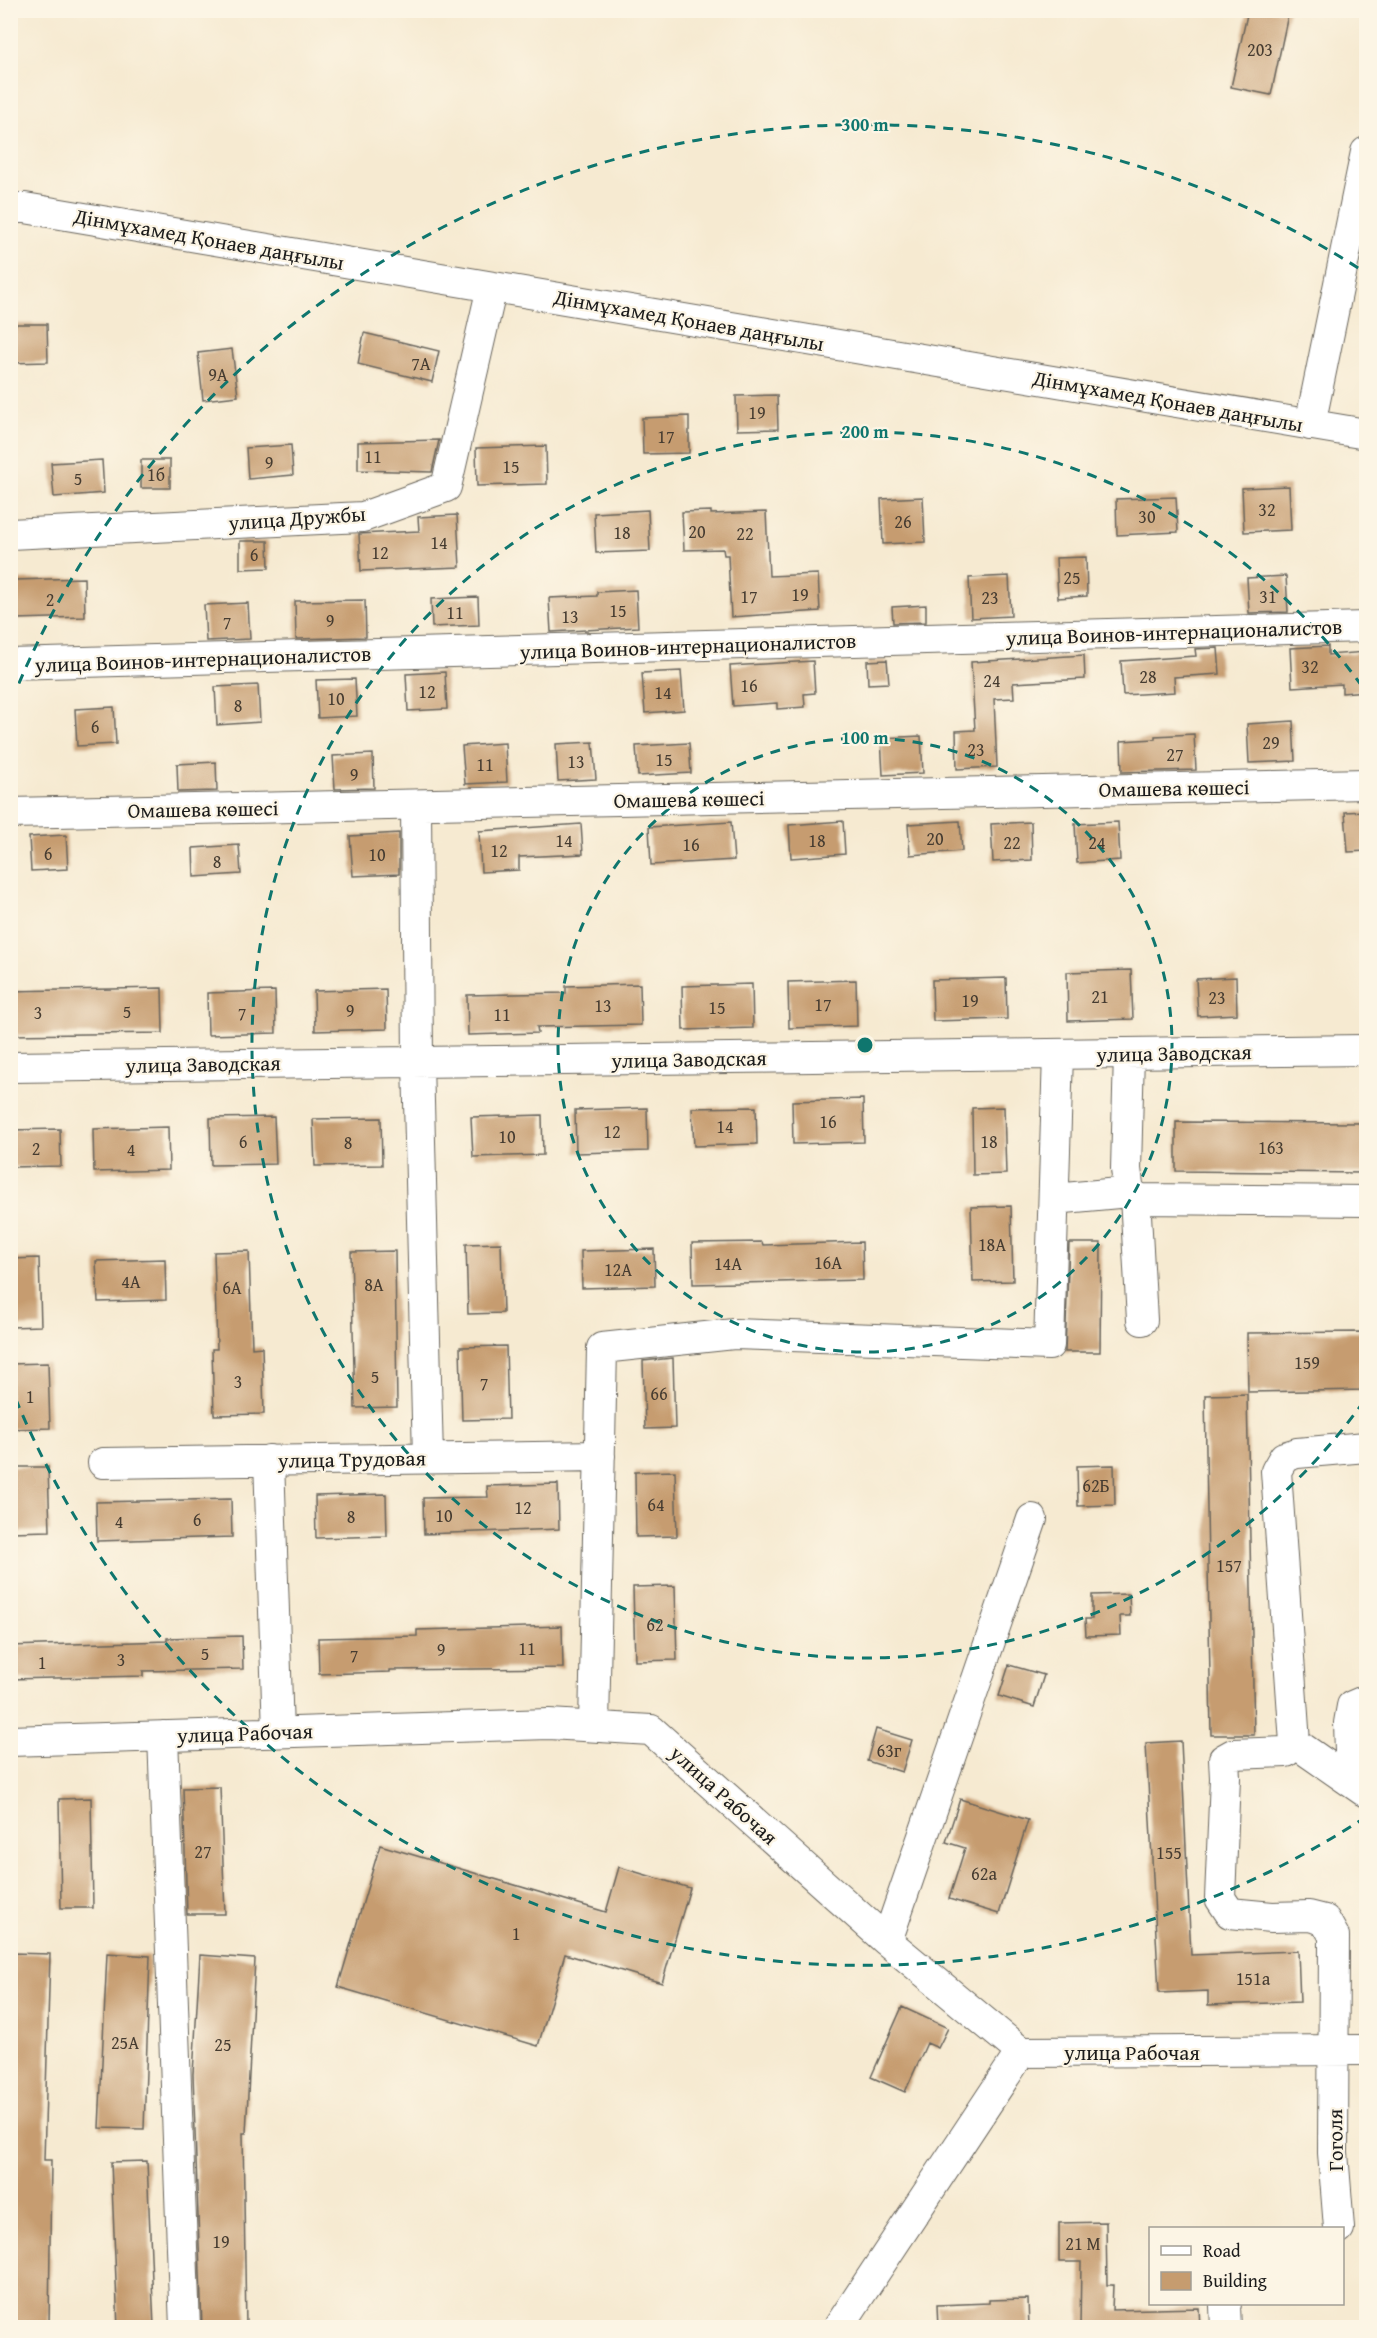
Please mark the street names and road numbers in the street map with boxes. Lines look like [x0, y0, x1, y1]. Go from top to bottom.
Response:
street label: Дінмұхамед Қонаев даңғылы [71, 200, 347, 278]
street label: Дінмұхамед Қонаев даңғылы [551, 281, 827, 359]
street label: Дінмұхамед Қонаев даңғылы [1030, 362, 1306, 440]
street label: улица Дружбы [226, 498, 367, 538]
street label: улица Воинов-интернационалистов [1004, 611, 1343, 653]
street label: улица Воинов-интернационалистов [518, 625, 857, 667]
street label: улица Воинов-интернационалистов [33, 638, 372, 680]
street label: Омашева көшесі [1098, 771, 1250, 805]
street label: Омашева көшесі [613, 782, 765, 816]
street label: Омашева көшесі [127, 792, 279, 826]
street label: улица Заводская [1095, 1036, 1252, 1070]
street label: улица Заводская [610, 1042, 767, 1076]
street label: улица Заводская [124, 1047, 281, 1081]
street label: улица Трудовая [277, 1442, 427, 1476]
street label: улица Рабочая [176, 1715, 314, 1751]
street label: улица Рабочая [662, 1737, 785, 1852]
street label: улица Рабочая [1063, 2037, 1200, 2068]
street label: Гоголя [1319, 2108, 1351, 2172]

